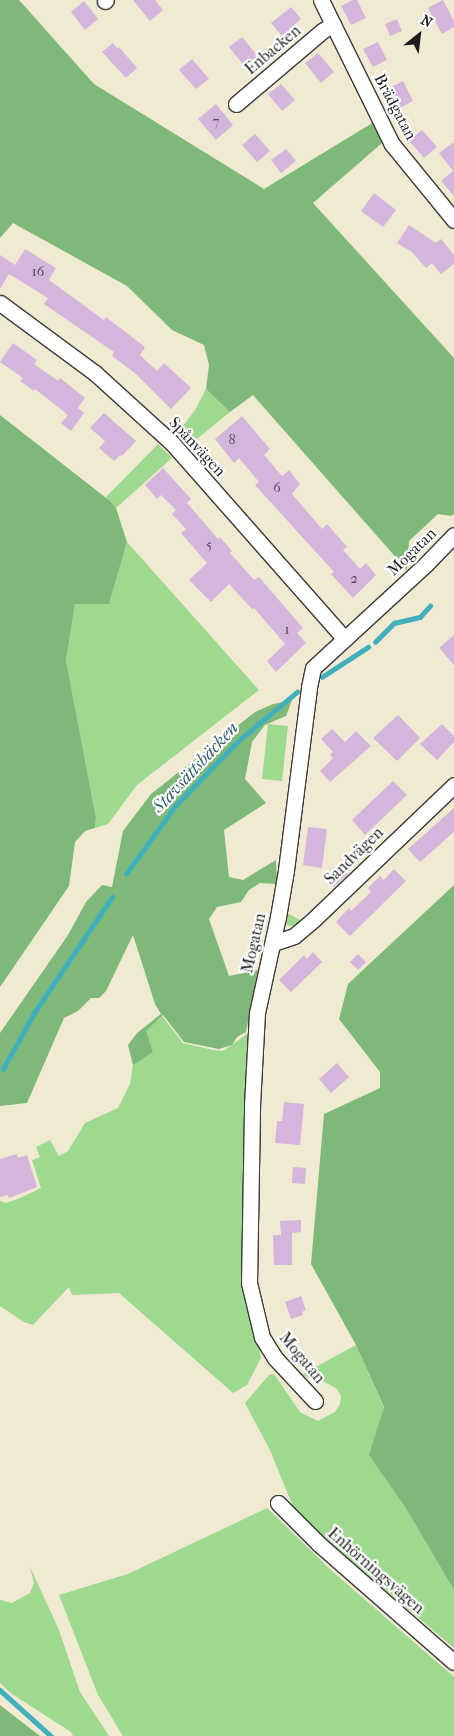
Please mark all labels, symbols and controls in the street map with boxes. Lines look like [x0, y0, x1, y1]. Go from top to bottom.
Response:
north arrow [394, 10, 444, 60]
text: N [418, 11, 435, 31]
street label: Enbacken [241, 21, 305, 79]
street label: Brädgatan [370, 71, 420, 143]
house number: 7 [213, 114, 219, 130]
house number: 16 [32, 264, 44, 280]
street label: Spånvägen [165, 413, 229, 481]
house number: 8 [228, 432, 236, 448]
house number: 6 [273, 480, 281, 496]
street label: Mogatan [383, 524, 441, 580]
house number: 5 [206, 537, 212, 553]
house number: 2 [350, 571, 358, 587]
house number: 1 [285, 622, 289, 638]
water label: Stavsättsbäcken [149, 718, 243, 818]
street label: Sandvägen [321, 823, 387, 889]
street label: Mogatan [238, 911, 270, 975]
street label: Mogatan [275, 1329, 329, 1387]
street label: Enhörningsvägen [324, 1524, 428, 1618]

